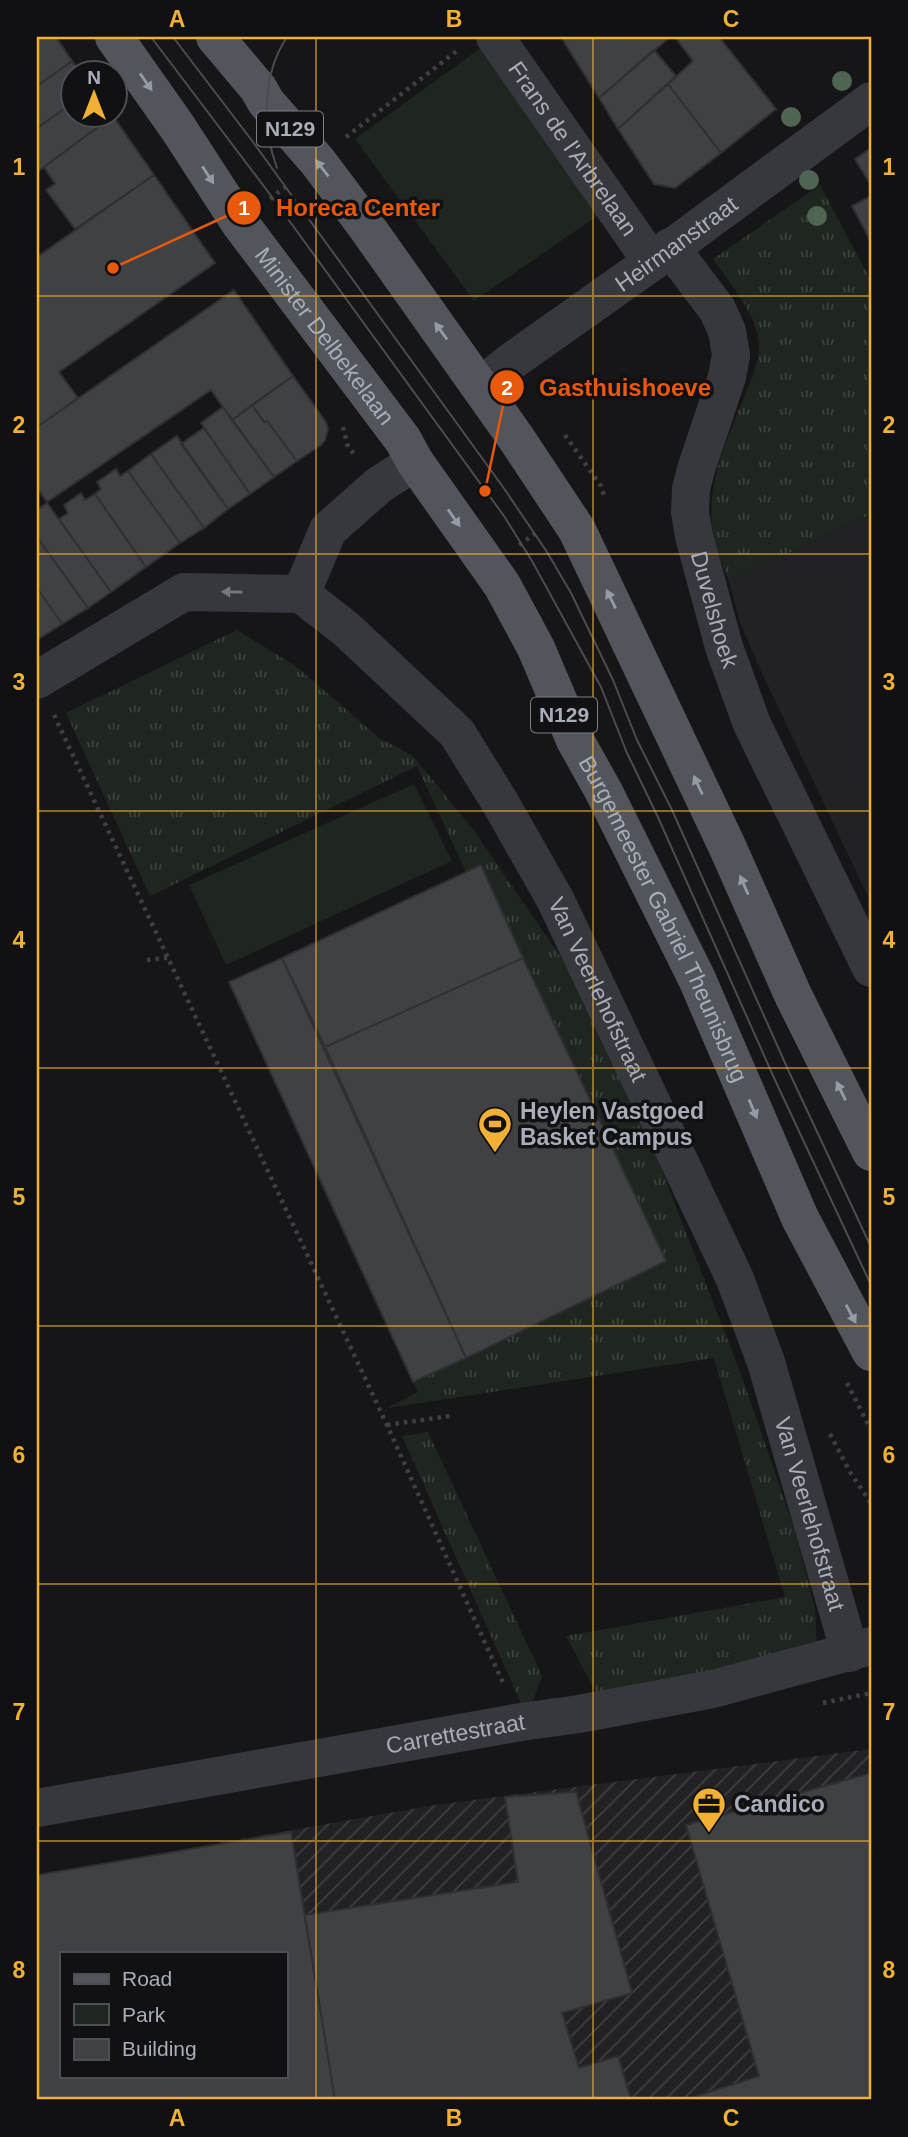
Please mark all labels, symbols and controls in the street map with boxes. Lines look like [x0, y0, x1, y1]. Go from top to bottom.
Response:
text: A [169, 6, 185, 32]
text: B [446, 6, 462, 32]
text: C [723, 6, 739, 32]
street label: Frans de l'Arbrelaan [503, 56, 643, 241]
north arrow [60, 60, 130, 130]
text: N [87, 67, 101, 88]
one-way arrow [139, 73, 153, 91]
road number: N129 [257, 111, 323, 146]
text: 1 [13, 154, 26, 180]
text: 1 [883, 154, 896, 180]
one-way arrow [314, 159, 329, 177]
one-way arrow [202, 165, 215, 185]
callout: Horeca Center [227, 185, 454, 230]
street label: Heirmanstraat [610, 190, 743, 297]
text: Horeca Center [276, 194, 440, 221]
text: 1 [238, 196, 250, 219]
street label: Minister Delbekelaan [250, 242, 400, 430]
one-way arrow [434, 322, 448, 340]
callout: Gasthuishoeve [490, 365, 725, 410]
text: Gasthuishoeve [539, 374, 711, 401]
text: 2 [501, 376, 513, 399]
text: 2 [13, 412, 25, 438]
text: 2 [883, 412, 895, 438]
one-way arrow [447, 509, 461, 527]
street label: Duvelshoek [686, 548, 744, 672]
one-way arrow [221, 587, 243, 598]
one-way arrow [605, 589, 617, 609]
text: 3 [13, 669, 25, 695]
text: 3 [883, 669, 895, 695]
road number: N129 [531, 698, 597, 732]
street label: Burgemeester Gabriel Theunisbrug [573, 751, 753, 1086]
one-way arrow [693, 774, 704, 795]
one-way arrow [738, 875, 750, 895]
street label: Van Veerlehofstraat [543, 893, 653, 1086]
text: 4 [13, 927, 26, 953]
text: 4 [883, 927, 896, 953]
one-way arrow [835, 1081, 846, 1101]
place label: Heylen Vastgoed Basket Campus [520, 1098, 704, 1150]
one-way arrow [747, 1099, 759, 1119]
sports icon: Heylen Vastgoed Basket Campus [476, 1105, 514, 1154]
text: 5 [13, 1184, 26, 1210]
text: 5 [883, 1184, 896, 1210]
one-way arrow [846, 1304, 857, 1324]
street label: Van Veerlehofstraat [770, 1414, 850, 1614]
text: 6 [13, 1442, 25, 1468]
text: 6 [883, 1442, 895, 1468]
text: 7 [13, 1699, 25, 1725]
text: 7 [883, 1699, 895, 1725]
street label: Carrettestraat [384, 1709, 527, 1759]
office icon: Candico [690, 1785, 728, 1834]
place label: Candico [734, 1791, 825, 1817]
legend [60, 1952, 287, 2078]
text: 8 [13, 1957, 26, 1983]
text: 8 [883, 1957, 896, 1983]
text: Road [122, 1967, 172, 1990]
text: Park [122, 2003, 166, 2026]
text: Building [122, 2037, 197, 2060]
text: A [169, 2105, 185, 2131]
text: B [446, 2105, 462, 2131]
text: C [723, 2105, 739, 2131]

